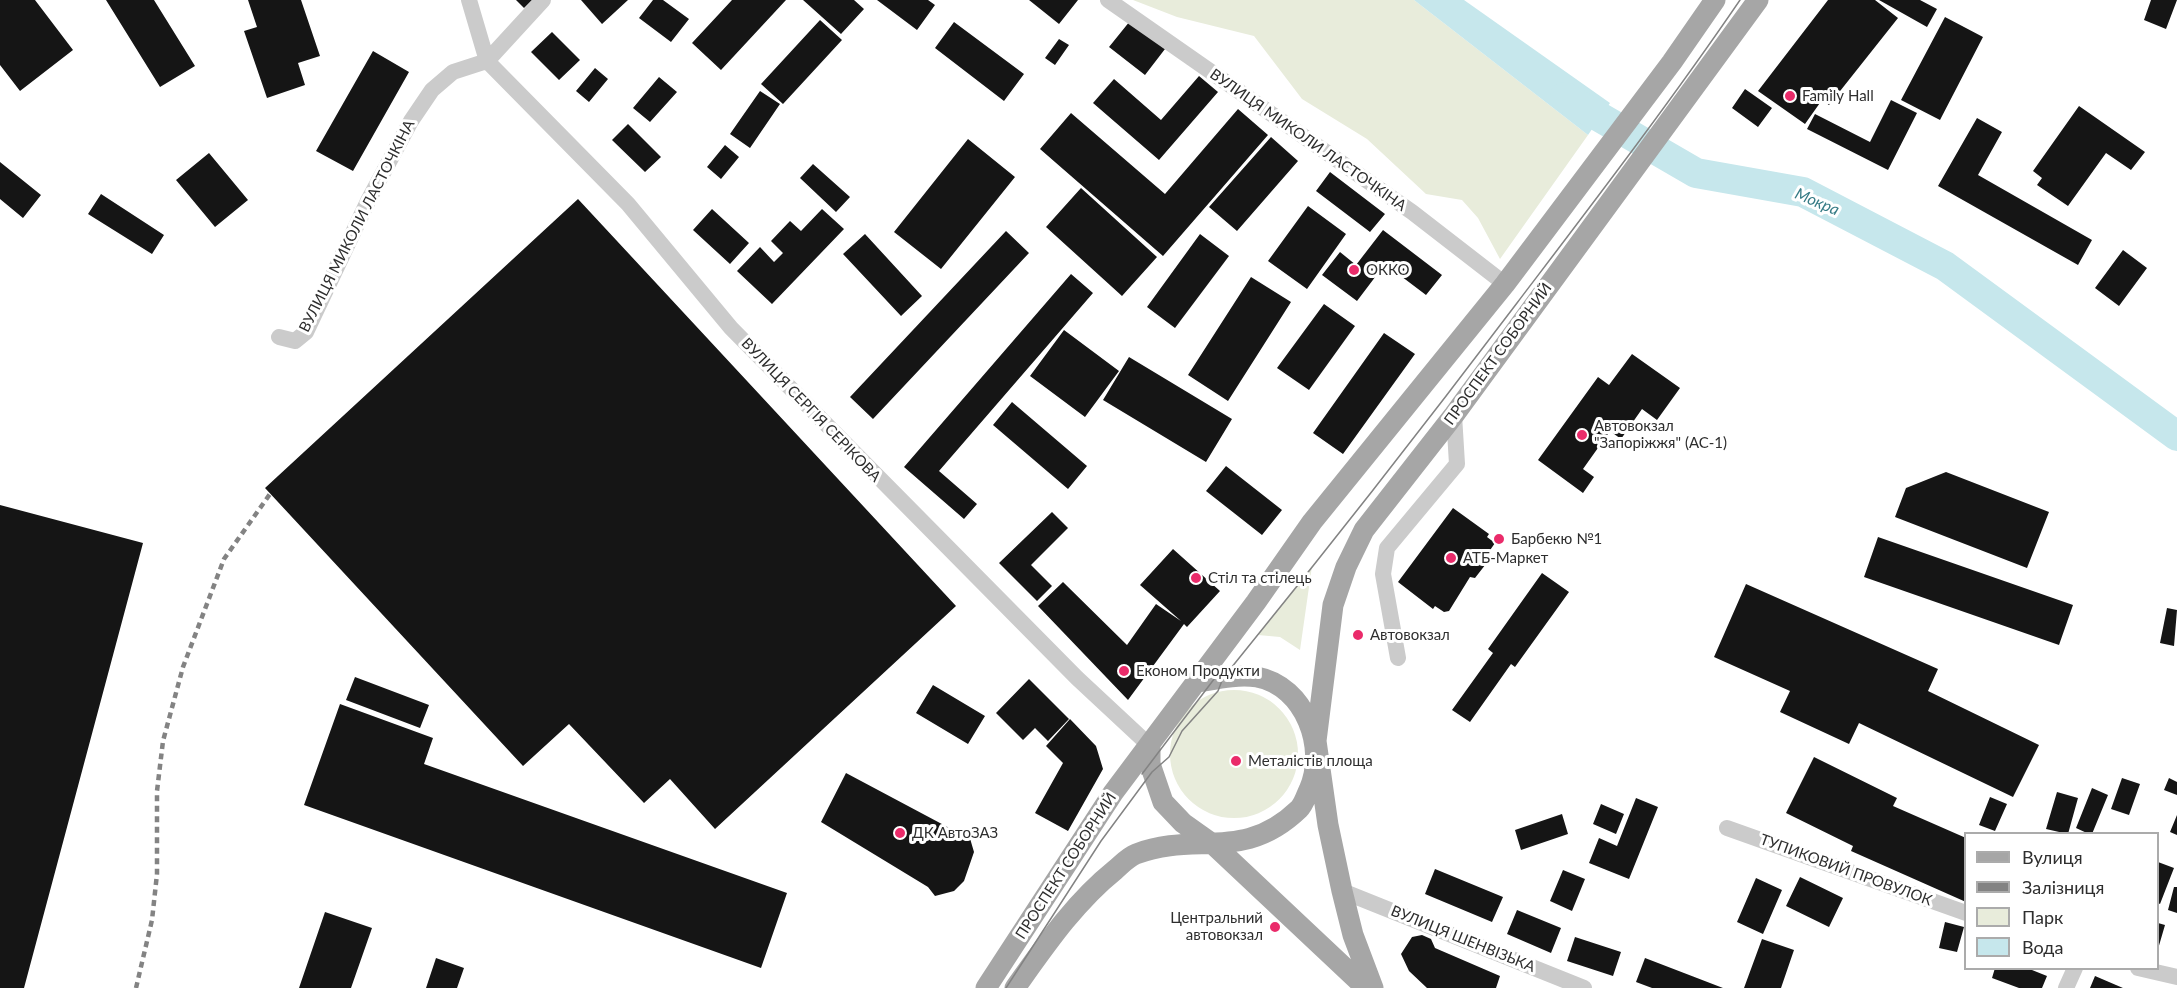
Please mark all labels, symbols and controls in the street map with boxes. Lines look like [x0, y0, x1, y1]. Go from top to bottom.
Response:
street label: ВУЛИЦЯ МИКОЛИ ЛАСТОЧКІНА [1206, 65, 1410, 215]
place label: Family Hall [1802, 87, 1874, 105]
marker: Family Hall [1783, 89, 1797, 103]
street label: ВУЛИЦЯ МИКОЛИ ЛАСТОЧКІНА [296, 117, 418, 335]
water label: Мокра [1792, 184, 1842, 220]
place label: ОККО [1366, 261, 1410, 279]
marker: ОККО [1347, 263, 1361, 277]
street label: ПРОСПЕКТ СОБОРНИЙ [1440, 280, 1556, 428]
street label: ВУЛИЦЯ СЕРГІЯ СЕРІКОВА [738, 334, 884, 486]
place label: Автовокзал "Запоріжжя" (АС-1) [1594, 417, 1727, 452]
marker: Автовокзал "Запоріжжя" (АС-1) [1575, 428, 1589, 442]
place label: Барбекю №1 [1511, 530, 1602, 548]
marker: Барбекю №1 [1492, 532, 1506, 546]
place label: АТБ-Маркет [1463, 549, 1548, 567]
marker: АТБ-Маркет [1444, 551, 1458, 565]
place label: Стіл та стілець [1208, 569, 1312, 587]
marker: Стіл та стілець [1189, 571, 1203, 585]
place label: Автовокзал [1370, 626, 1450, 644]
marker: Автовокзал [1351, 628, 1365, 642]
place label: Економ Продукти [1136, 662, 1260, 680]
marker: Економ Продукти [1117, 664, 1131, 678]
place label: Металістів площа [1248, 752, 1373, 770]
marker: Металістів площа [1229, 754, 1243, 768]
street label: ПРОСПЕКТ СОБОРНИЙ [1012, 789, 1120, 943]
place label: ДК АвтоЗАЗ [912, 824, 998, 842]
marker: ДК АвтоЗАЗ [893, 826, 907, 840]
street label: ТУПИКОВИЙ ПРОВУЛОК [1758, 830, 1934, 910]
legend [1964, 832, 2159, 970]
text: Вулиця [2022, 846, 2083, 868]
text: Залізниця [2022, 876, 2104, 898]
street label: ВУЛИЦЯ ШЕНВІЗЬКА [1388, 902, 1538, 976]
text: Парк [2022, 906, 2063, 928]
place label: Центральний автовокзал [1170, 909, 1263, 944]
marker: Центральний автовокзал [1268, 920, 1282, 934]
text: Вода [2022, 936, 2063, 958]

